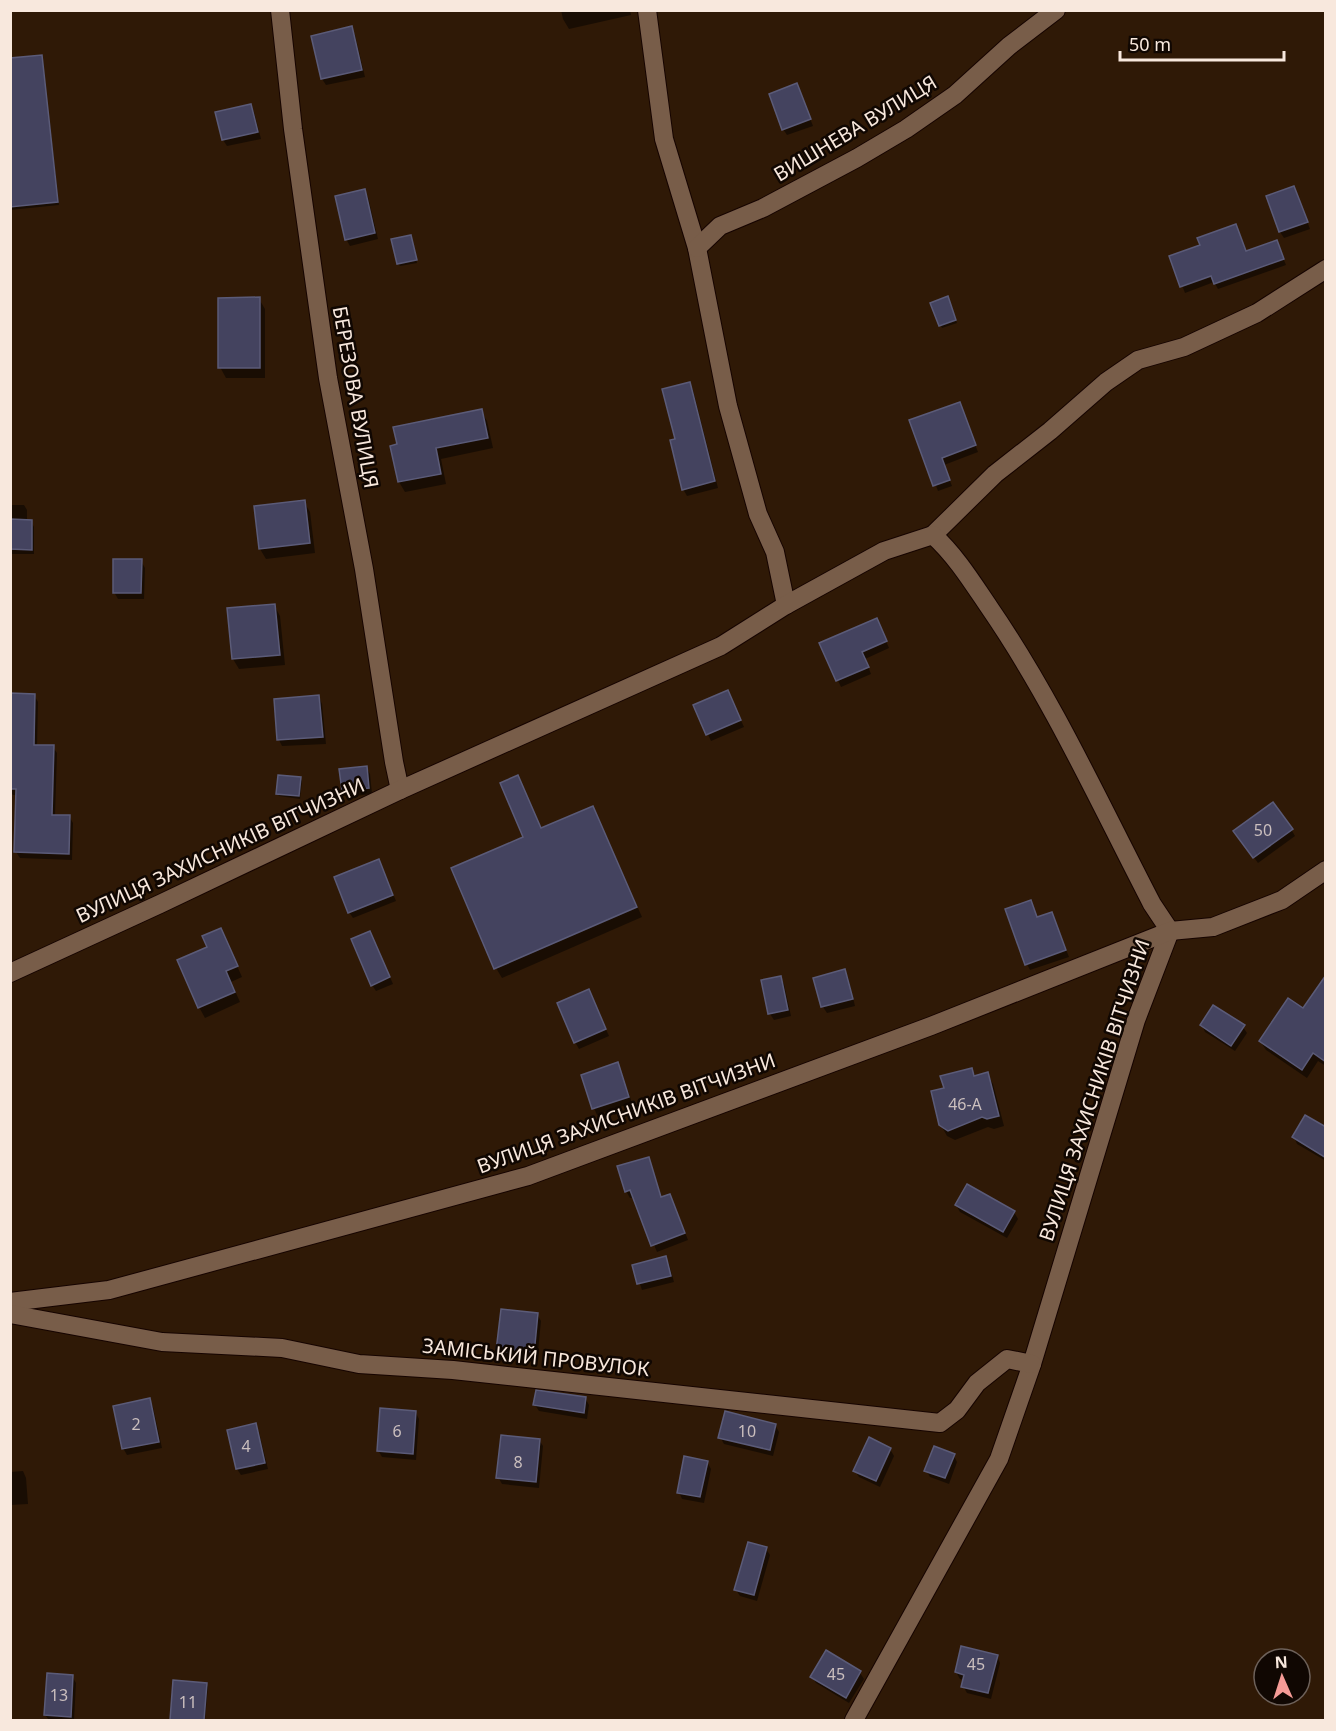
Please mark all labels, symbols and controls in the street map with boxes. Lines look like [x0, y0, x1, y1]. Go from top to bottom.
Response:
scale bar [1120, 24, 1284, 62]
text: 50 m [1129, 32, 1171, 56]
street label: ВИШНЕВА ВУЛИЦЯ [768, 69, 942, 187]
street label: БЕРЕЗОВА ВУЛИЦЯ [327, 304, 385, 490]
street label: ВУЛИЦЯ ЗАХИСНИКІВ ВІТЧИЗНИ [71, 771, 369, 929]
house number: 50 [1254, 819, 1272, 841]
street label: ВУЛИЦЯ ЗАХИСНИКІВ ВІТЧИЗНИ [1032, 936, 1156, 1244]
street label: ВУЛИЦЯ ЗАХИСНИКІВ ВІТЧИЗНИ [473, 1046, 779, 1180]
house number: 46-А [948, 1093, 983, 1115]
street label: ЗАМІСЬКИЙ ПРОВУЛОК [421, 1332, 651, 1382]
house number: 2 [131, 1413, 141, 1435]
house number: 6 [392, 1420, 402, 1442]
house number: 10 [738, 1420, 756, 1442]
house number: 4 [241, 1435, 251, 1457]
house number: 8 [513, 1451, 523, 1473]
north arrow [1252, 1647, 1312, 1707]
text: N [1274, 1651, 1288, 1673]
house number: 45 [967, 1653, 985, 1675]
house number: 45 [827, 1663, 845, 1685]
house number: 13 [50, 1684, 68, 1706]
house number: 11 [179, 1691, 197, 1713]

